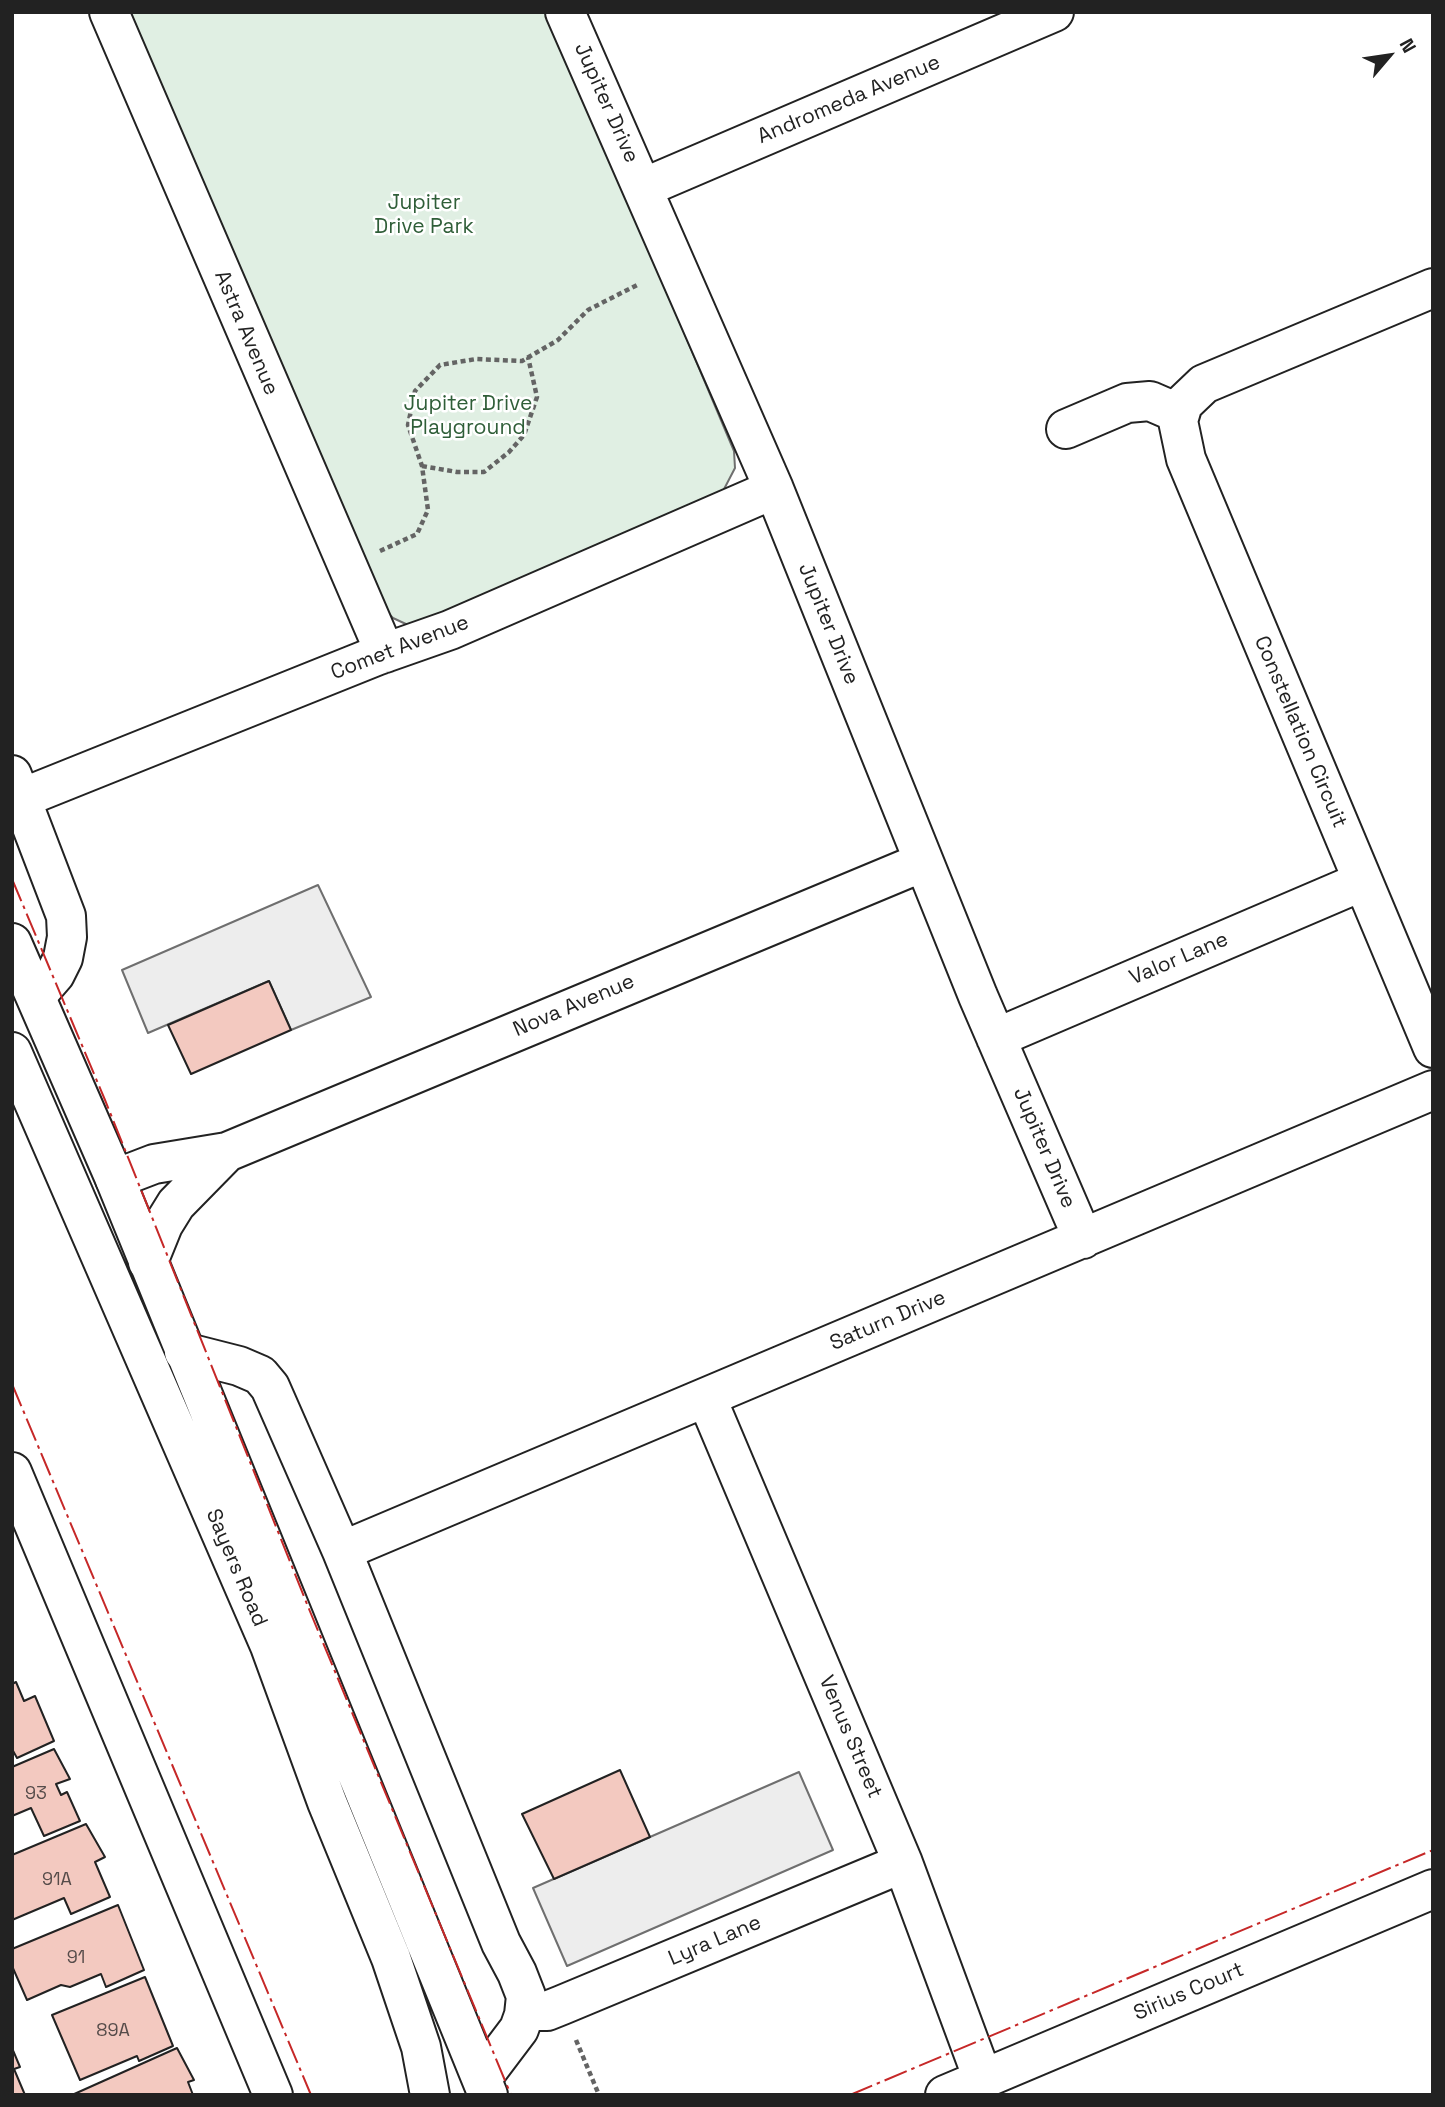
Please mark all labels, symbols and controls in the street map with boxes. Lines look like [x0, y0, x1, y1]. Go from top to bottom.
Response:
north arrow [1354, 21, 1424, 91]
text: N [1394, 34, 1422, 57]
street label: Jupiter Drive [568, 39, 644, 167]
street label: Andromeda Avenue [754, 50, 944, 150]
park label: Jupiter Drive Park [374, 190, 474, 240]
street label: Astra Avenue [208, 267, 284, 399]
park label: Jupiter Drive Playground [404, 391, 532, 441]
street label: Jupiter Drive [792, 560, 864, 688]
street label: Comet Avenue [327, 610, 473, 686]
street label: Constellation Circuit [1248, 632, 1352, 832]
street label: Valor Lane [1126, 927, 1232, 991]
street label: Nova Avenue [510, 969, 638, 1043]
street label: Jupiter Drive [1007, 1084, 1081, 1212]
street label: Saturn Drive [826, 1285, 950, 1357]
street label: Sayers Road [200, 1505, 272, 1631]
street label: Venus Street [813, 1672, 887, 1802]
house number: 93 [25, 1783, 47, 1805]
house number: 91A [42, 1869, 72, 1891]
street label: Lyra Lane [665, 1910, 765, 1972]
house number: 91 [67, 1947, 85, 1969]
street label: Sirius Court [1130, 1957, 1248, 2027]
house number: 89A [96, 2020, 130, 2042]

